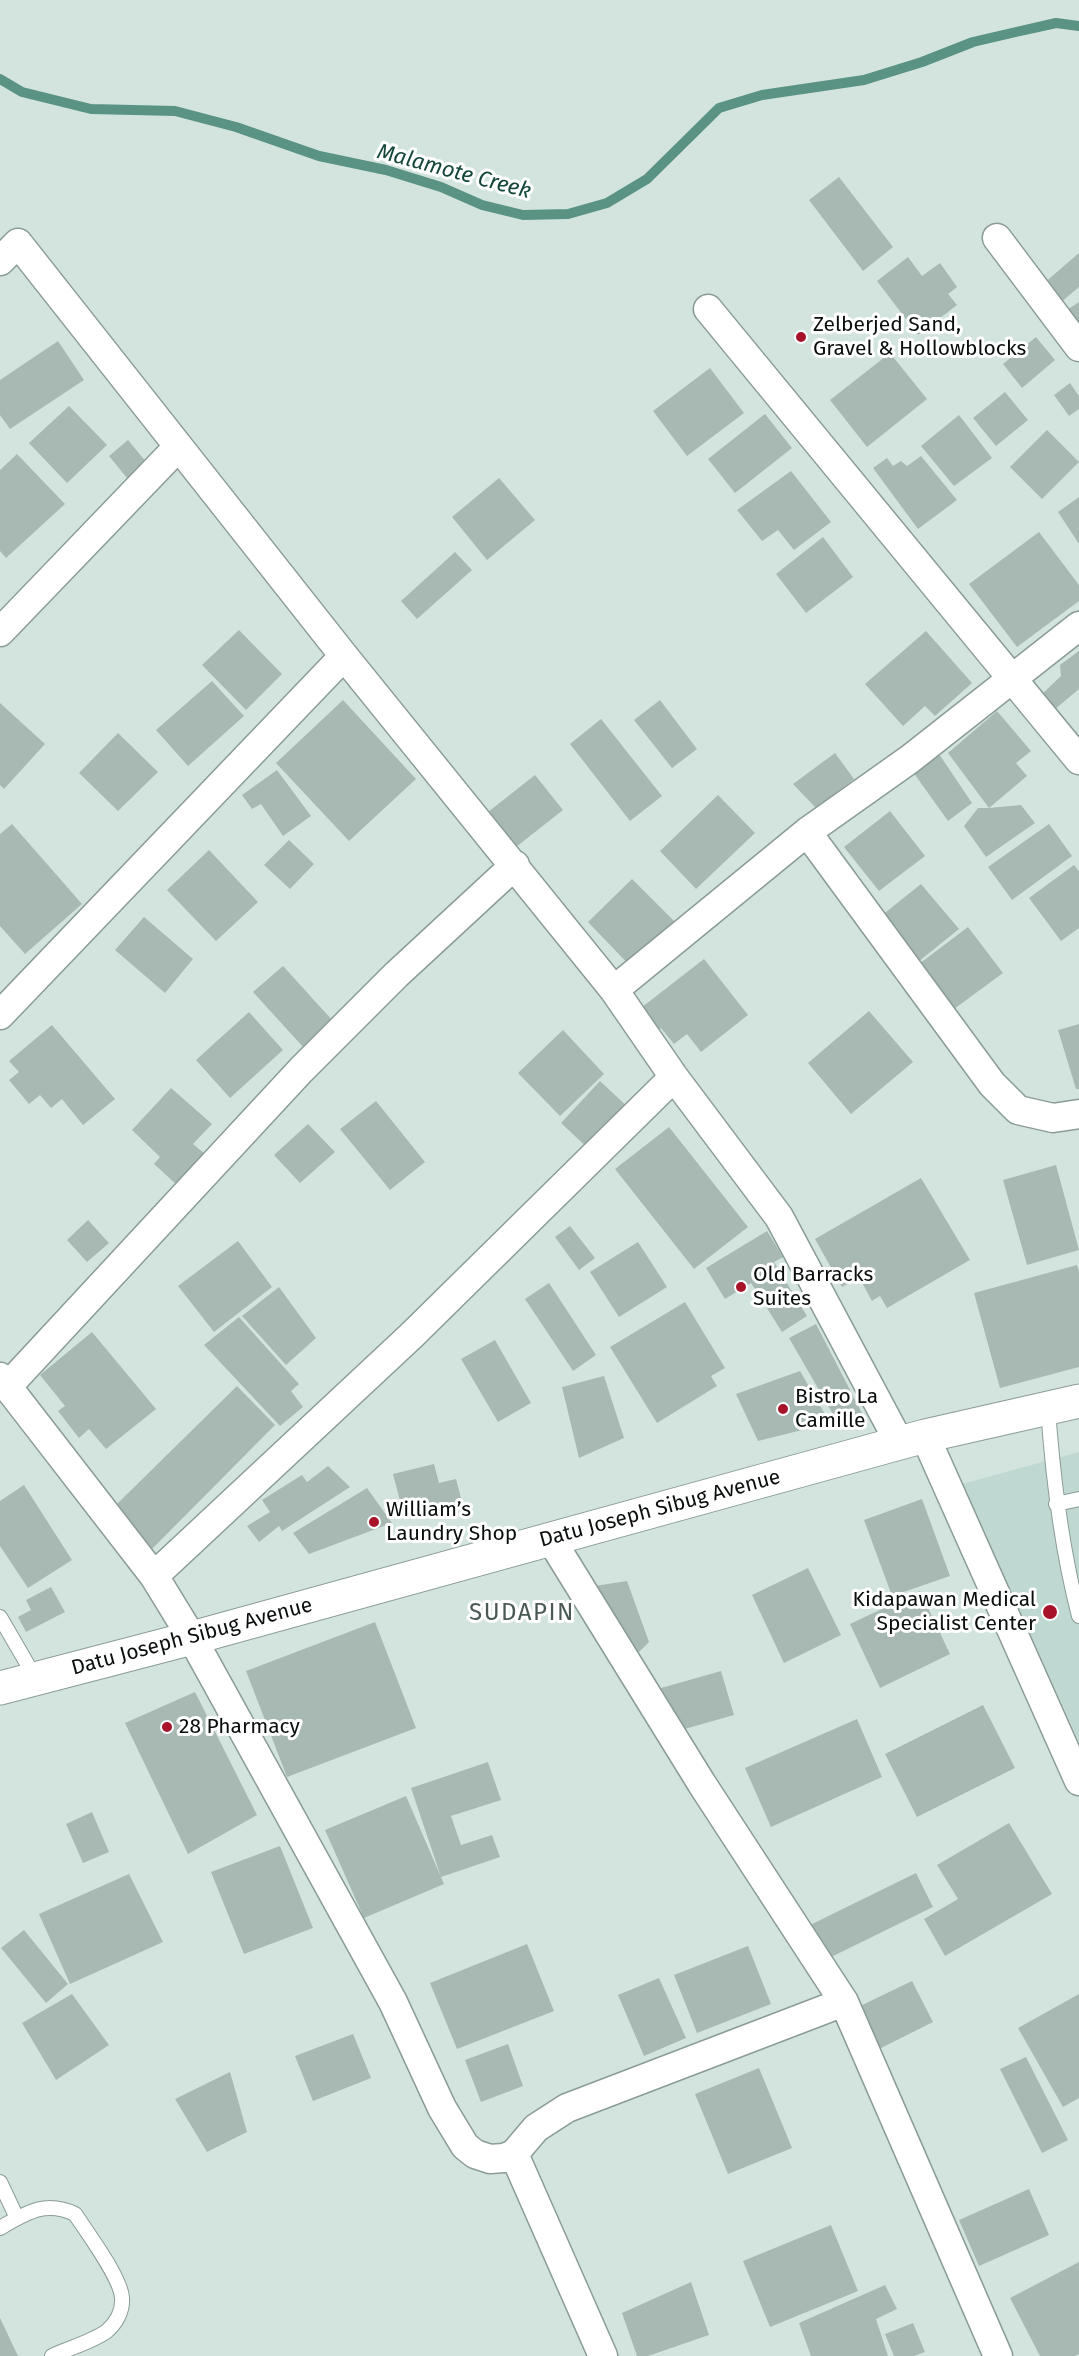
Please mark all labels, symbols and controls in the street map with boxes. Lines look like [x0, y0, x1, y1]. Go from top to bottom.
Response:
water label: Malamote Creek [374, 139, 534, 205]
place label: Zelberjed Sand, Gravel & Hollowblocks [813, 312, 1026, 362]
marker: Zelberjed Sand, Gravel & Hollowblocks [794, 330, 808, 344]
place label: Old Barracks Suites [753, 1262, 873, 1312]
marker: Old Barracks Suites [734, 1280, 748, 1294]
place label: Bistro La Camille [795, 1384, 878, 1434]
marker: Bistro La Camille [776, 1402, 790, 1416]
street label: Datu Joseph Sibug Avenue [537, 1465, 783, 1553]
place label: William’s Laundry Shop [386, 1497, 517, 1547]
marker: William’s Laundry Shop [367, 1515, 381, 1529]
place label: Kidapawan Medical Specialist Center [853, 1587, 1036, 1637]
street label: Datu Joseph Sibug Avenue [69, 1593, 315, 1681]
district label: SUDAPIN [469, 1599, 575, 1627]
marker: Kidapawan Medical Specialist Center [1041, 1603, 1059, 1621]
place label: 28 Pharmacy [179, 1714, 300, 1740]
marker: 28 Pharmacy [160, 1720, 174, 1734]

